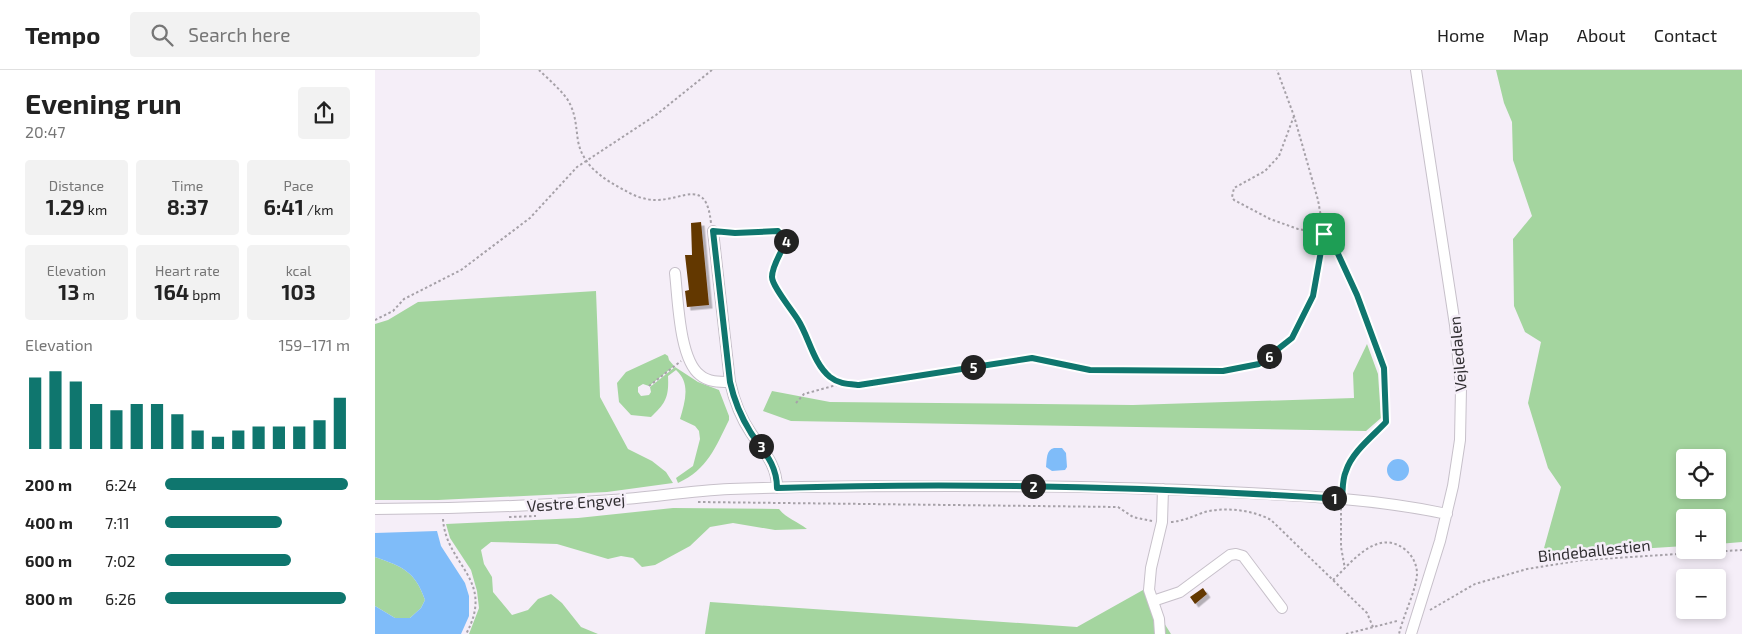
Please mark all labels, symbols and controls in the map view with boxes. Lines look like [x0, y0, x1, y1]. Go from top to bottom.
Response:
search box [130, 12, 480, 57]
text: Tempo [25, 20, 100, 49]
icon: search [148, 21, 176, 49]
text: Search here [188, 23, 290, 46]
text: Home [1437, 24, 1485, 46]
text: Map [1513, 24, 1549, 46]
text: About [1577, 24, 1626, 46]
text: Contact [1654, 24, 1717, 46]
text: Evening run [25, 86, 182, 120]
button: share [298, 87, 350, 139]
text: 20:47 [25, 122, 65, 141]
text: Distance [49, 177, 104, 194]
text: Time [172, 177, 203, 194]
text: Pace [283, 177, 314, 194]
text: 1.29 [46, 194, 85, 219]
text: 8:37 [167, 194, 208, 219]
text: 6:41 [264, 194, 304, 219]
text: km [85, 201, 107, 218]
text: /km [304, 201, 334, 218]
pin [1303, 213, 1345, 255]
icon: arrive [1310, 220, 1338, 248]
pin: 4 [773, 228, 799, 254]
text: 4 [782, 233, 791, 250]
text: Elevation [47, 262, 106, 279]
text: Heart rate [155, 262, 220, 279]
text: kcal [286, 262, 311, 279]
text: 13 [58, 279, 79, 304]
text: 164 [154, 279, 189, 304]
text: 103 [281, 279, 316, 304]
text: m [79, 286, 95, 303]
text: bpm [189, 286, 221, 303]
street label: Vejledalen [1444, 315, 1471, 393]
text: Elevation [25, 335, 93, 354]
text: 159–171 m [278, 335, 350, 354]
pin: 6 [1257, 344, 1281, 368]
text: 6 [1265, 348, 1274, 365]
pin: 5 [961, 354, 985, 380]
text: 5 [970, 359, 977, 376]
pin: 3 [749, 434, 773, 458]
text: 3 [758, 438, 765, 455]
map controls [1676, 449, 1726, 619]
button: locate [1676, 449, 1726, 499]
pin: 2 [1021, 474, 1045, 498]
text: 200 m [25, 475, 72, 494]
text: 6:24 [105, 475, 137, 494]
text: 2 [1029, 478, 1038, 495]
pin: 1 [1321, 486, 1347, 510]
street label: Vestre Engvej [526, 489, 626, 516]
text: 1 [1331, 490, 1338, 507]
button: + [1676, 509, 1726, 559]
text: 400 m [25, 513, 73, 532]
text: 7:11 [105, 513, 130, 532]
street label: Bindeballestien [1537, 535, 1651, 565]
text: 600 m [25, 551, 72, 570]
text: 7:02 [105, 551, 136, 570]
button: − [1676, 569, 1726, 619]
text: 800 m [25, 589, 73, 608]
text: 6:26 [105, 589, 136, 608]

